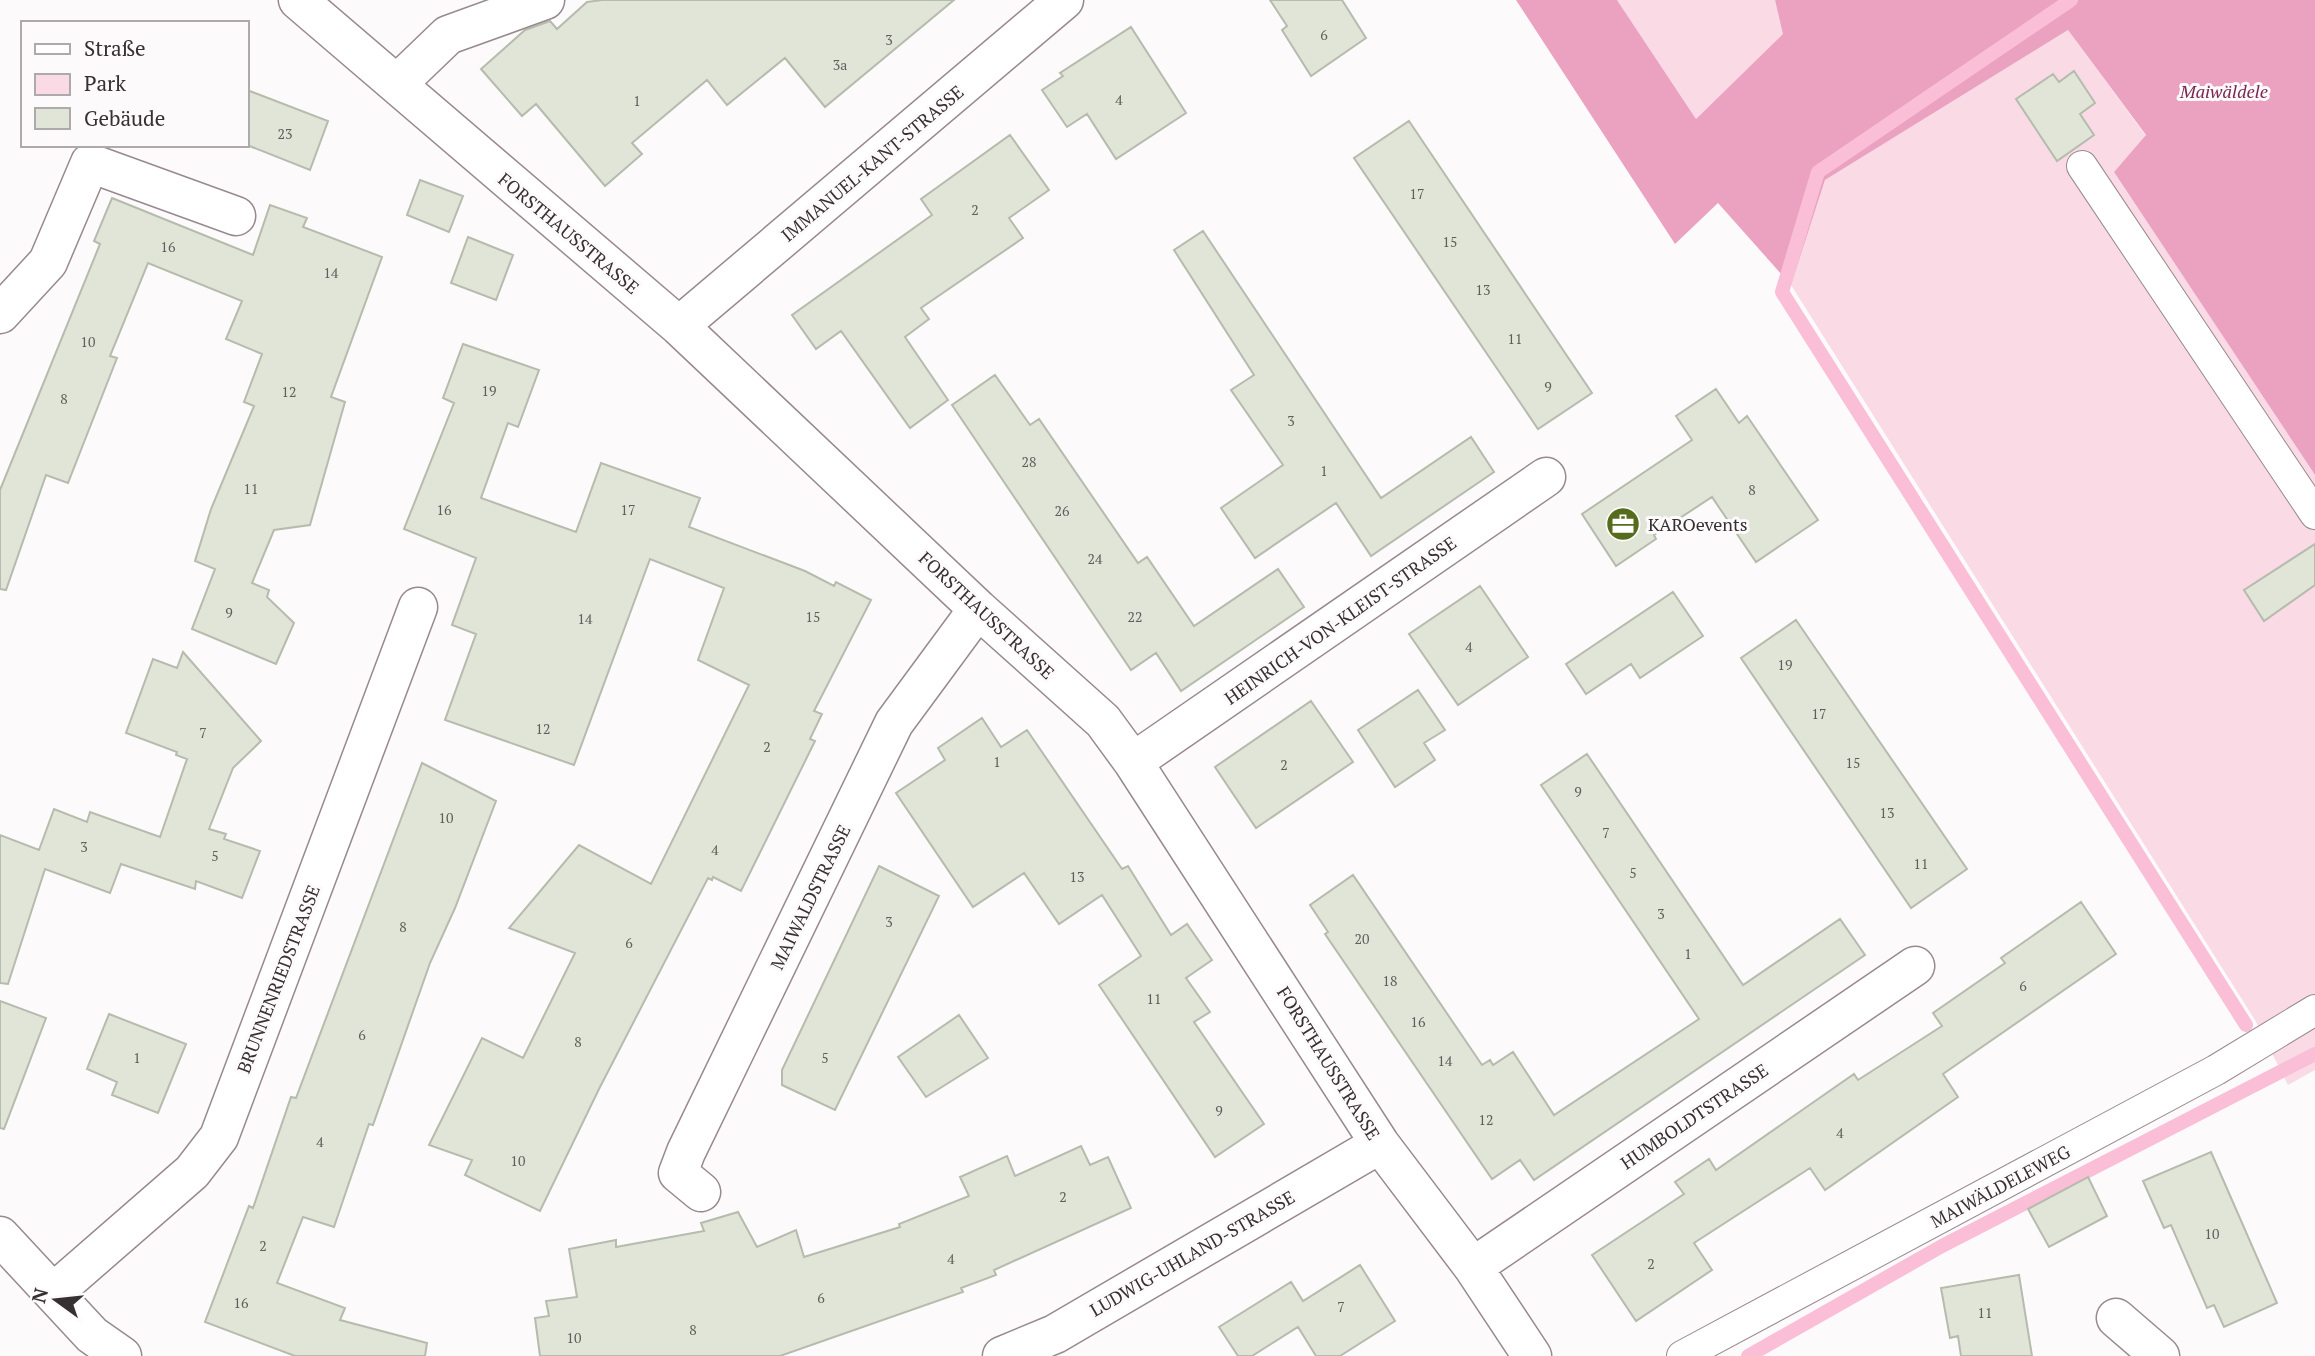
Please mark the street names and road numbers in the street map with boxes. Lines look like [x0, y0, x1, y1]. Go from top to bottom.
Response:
street label: IMMANUEL-KANT-STRASSE [776, 79, 968, 247]
street label: FORSTHAUSSTRASSE [494, 167, 644, 299]
street label: HEINRICH-VON-KLEIST-STRASSE [1219, 530, 1461, 710]
street label: FORSTHAUSSTRASSE [914, 546, 1060, 684]
street label: MAIWALDSTRASSE [764, 820, 856, 974]
street label: BRUNNENRIEDSTRASSE [231, 881, 325, 1077]
street label: FORSTHAUSSTRASSE [1272, 982, 1386, 1144]
street label: HUMBOLDTSTRASSE [1616, 1058, 1772, 1174]
street label: MAIWÄLDELEWEG [1926, 1139, 2075, 1233]
street label: LUDWIG-UHLAND-STRASSE [1085, 1184, 1299, 1322]

